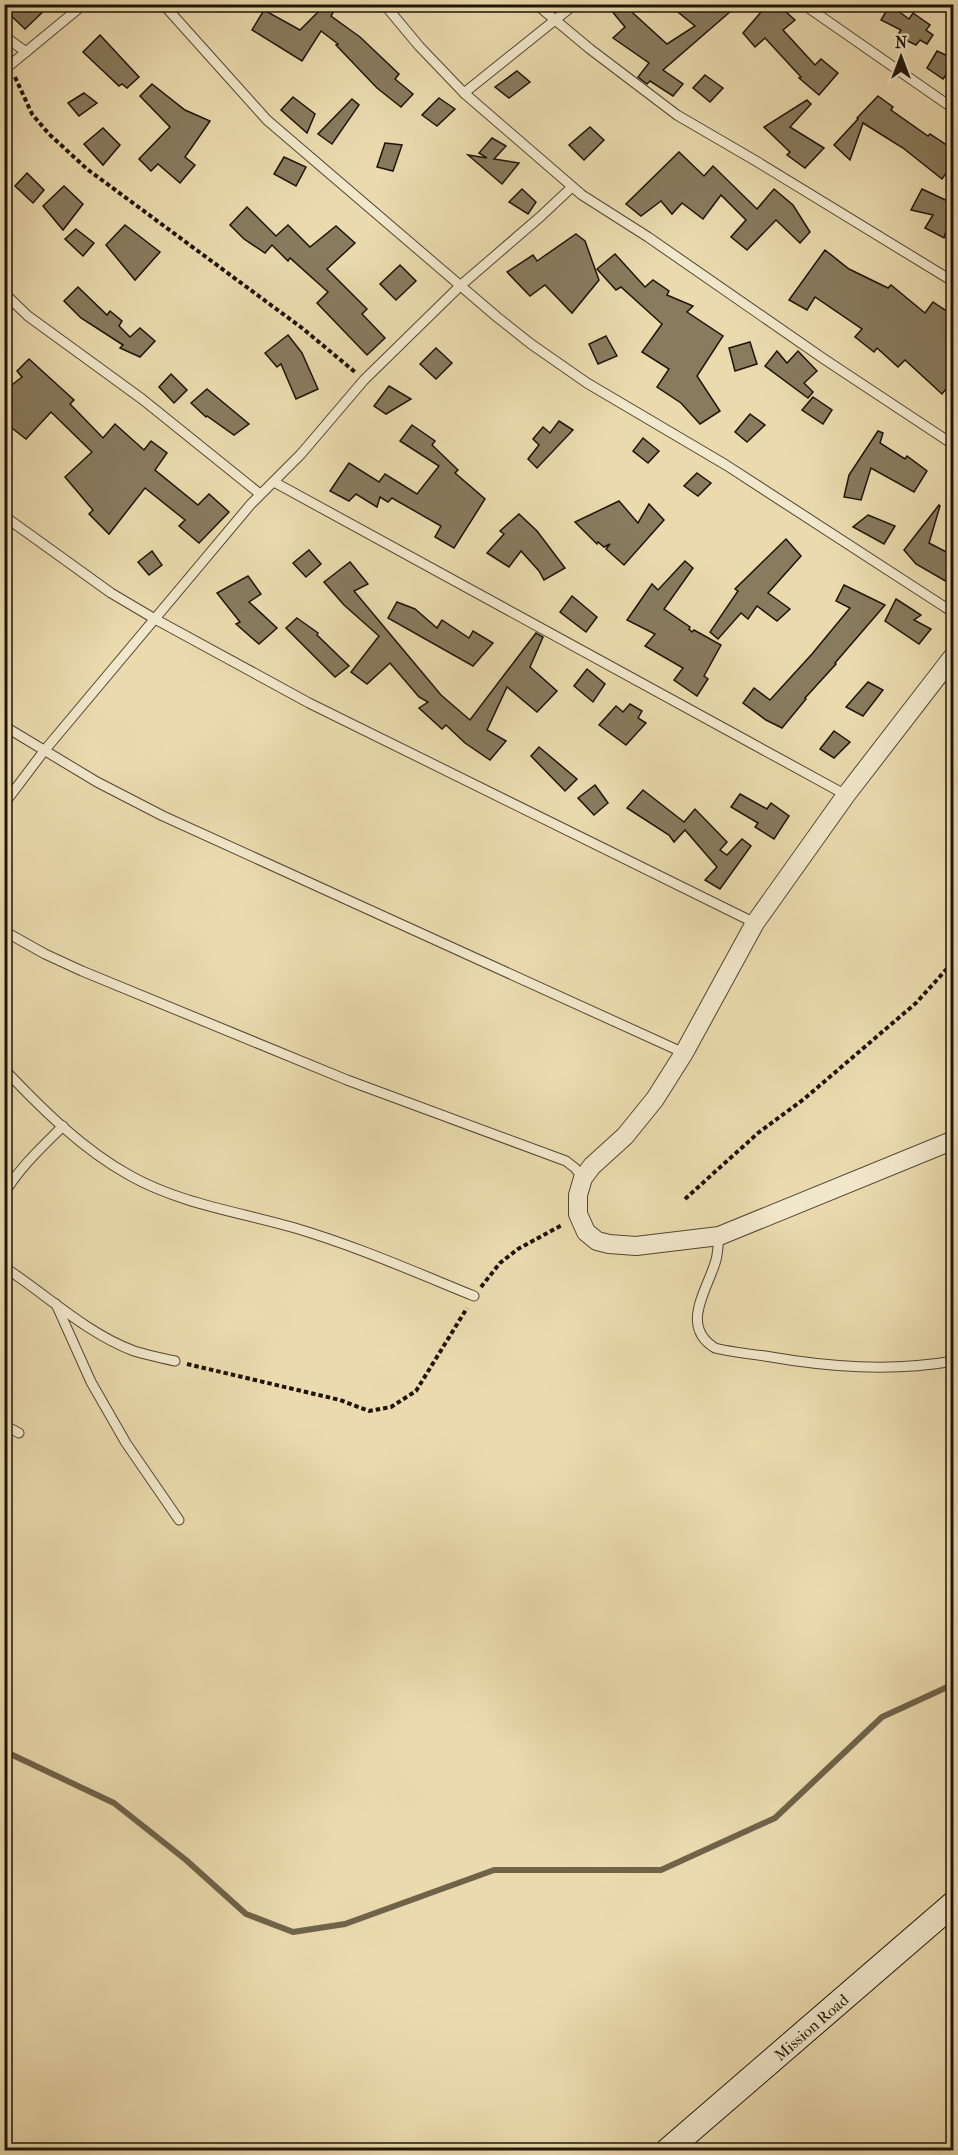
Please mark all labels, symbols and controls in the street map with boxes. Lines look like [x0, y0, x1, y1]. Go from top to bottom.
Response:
north arrow [871, 27, 931, 87]
text: N [895, 33, 908, 52]
street label: Mission Road [770, 1990, 853, 2065]

